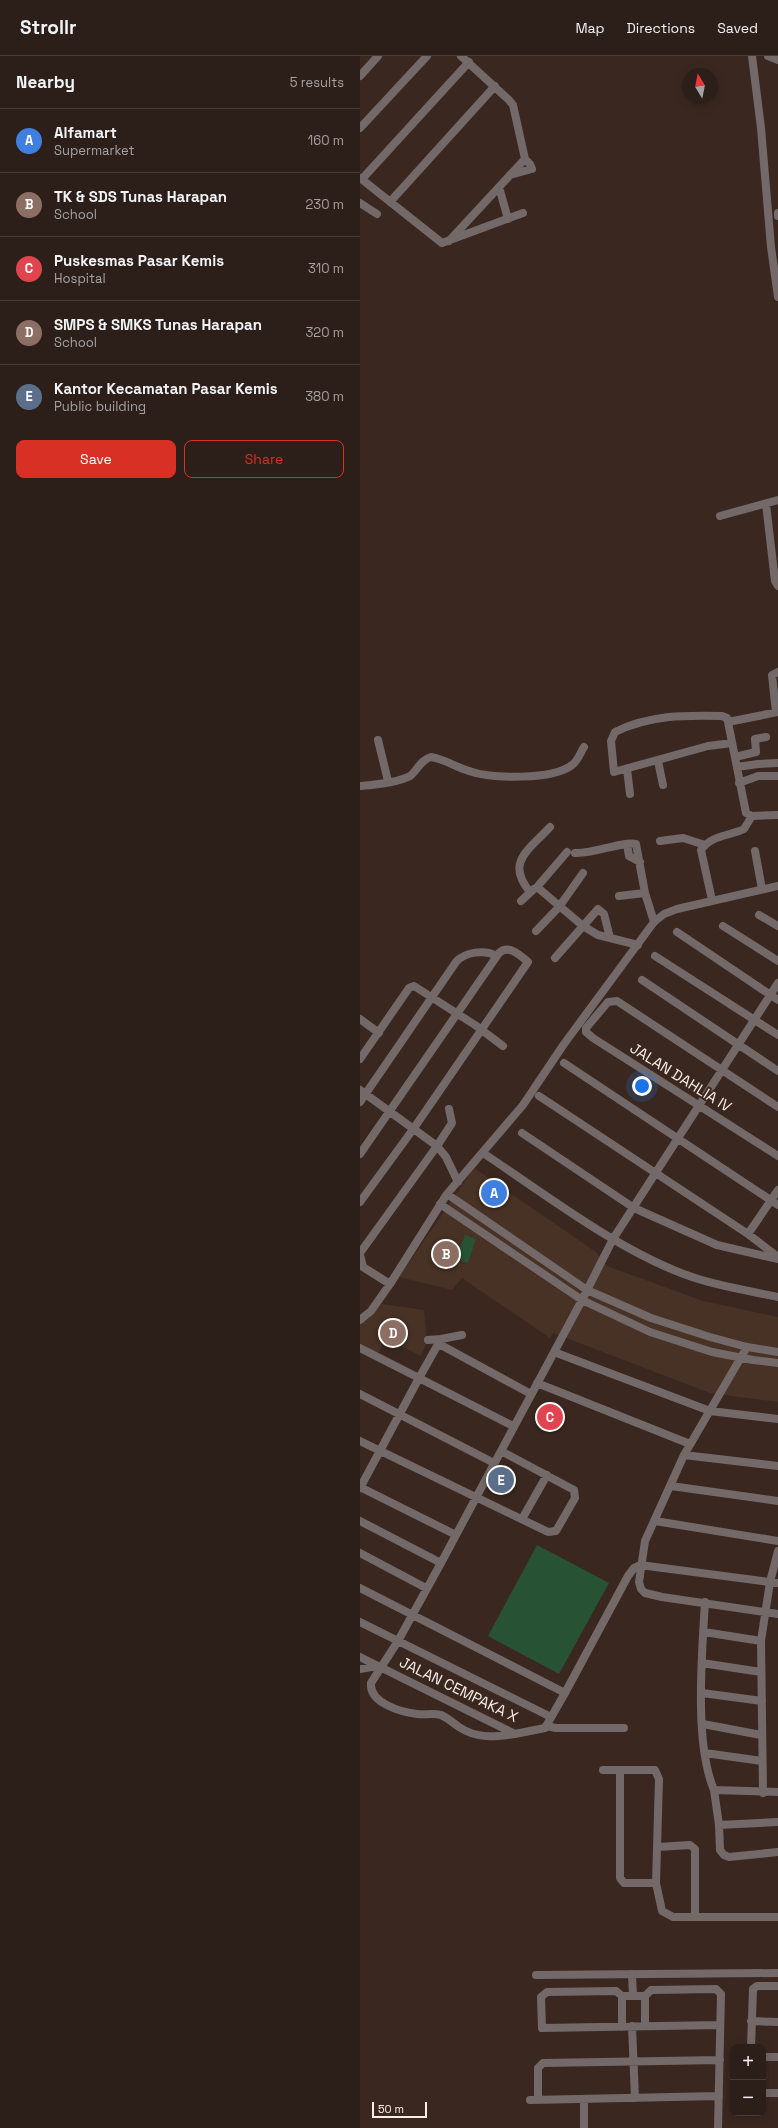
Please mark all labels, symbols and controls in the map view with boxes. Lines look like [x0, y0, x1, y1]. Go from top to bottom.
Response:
text: Strollr [20, 15, 77, 40]
text: Map [575, 19, 605, 37]
text: Directions [627, 19, 695, 37]
text: Saved [717, 19, 758, 37]
north arrow [682, 68, 718, 104]
text: Nearby [16, 71, 75, 93]
text: 5 results [290, 74, 344, 91]
text: Alfamart [54, 123, 117, 142]
text: A [25, 132, 33, 149]
text: 160 m [308, 132, 344, 149]
text: Supermarket [54, 142, 135, 159]
text: TK & SDS Tunas Harapan [54, 187, 227, 206]
text: B [25, 196, 33, 213]
text: 230 m [306, 196, 344, 213]
text: School [54, 206, 97, 223]
text: Puskesmas Pasar Kemis [54, 251, 224, 270]
text: C [25, 260, 33, 277]
text: 310 m [308, 260, 344, 277]
text: Hospital [54, 270, 106, 287]
text: SMPS & SMKS Tunas Harapan [54, 315, 262, 334]
text: D [25, 324, 33, 341]
text: 320 m [305, 324, 344, 341]
text: School [54, 334, 97, 351]
text: Kantor Kecamatan Pasar Kemis [54, 379, 278, 398]
text: E [25, 388, 33, 405]
text: 380 m [305, 388, 344, 405]
text: Public building [54, 398, 146, 415]
button: Save [16, 440, 176, 478]
button: Share [184, 440, 344, 478]
street label: JALAN DAHLIA IV [627, 1038, 735, 1116]
your location [632, 1076, 652, 1096]
pin: A [481, 1178, 507, 1208]
pin: B [433, 1239, 459, 1269]
pin: D [380, 1318, 406, 1348]
pin: C [537, 1402, 563, 1432]
pin: E [488, 1465, 514, 1495]
street label: JALAN CEMPAKA X [396, 1652, 522, 1726]
map controls [730, 2044, 766, 2116]
button: + [730, 2044, 766, 2080]
button: − [730, 2080, 766, 2116]
scale bar [372, 2100, 427, 2119]
text: 50 m [378, 2102, 404, 2116]

